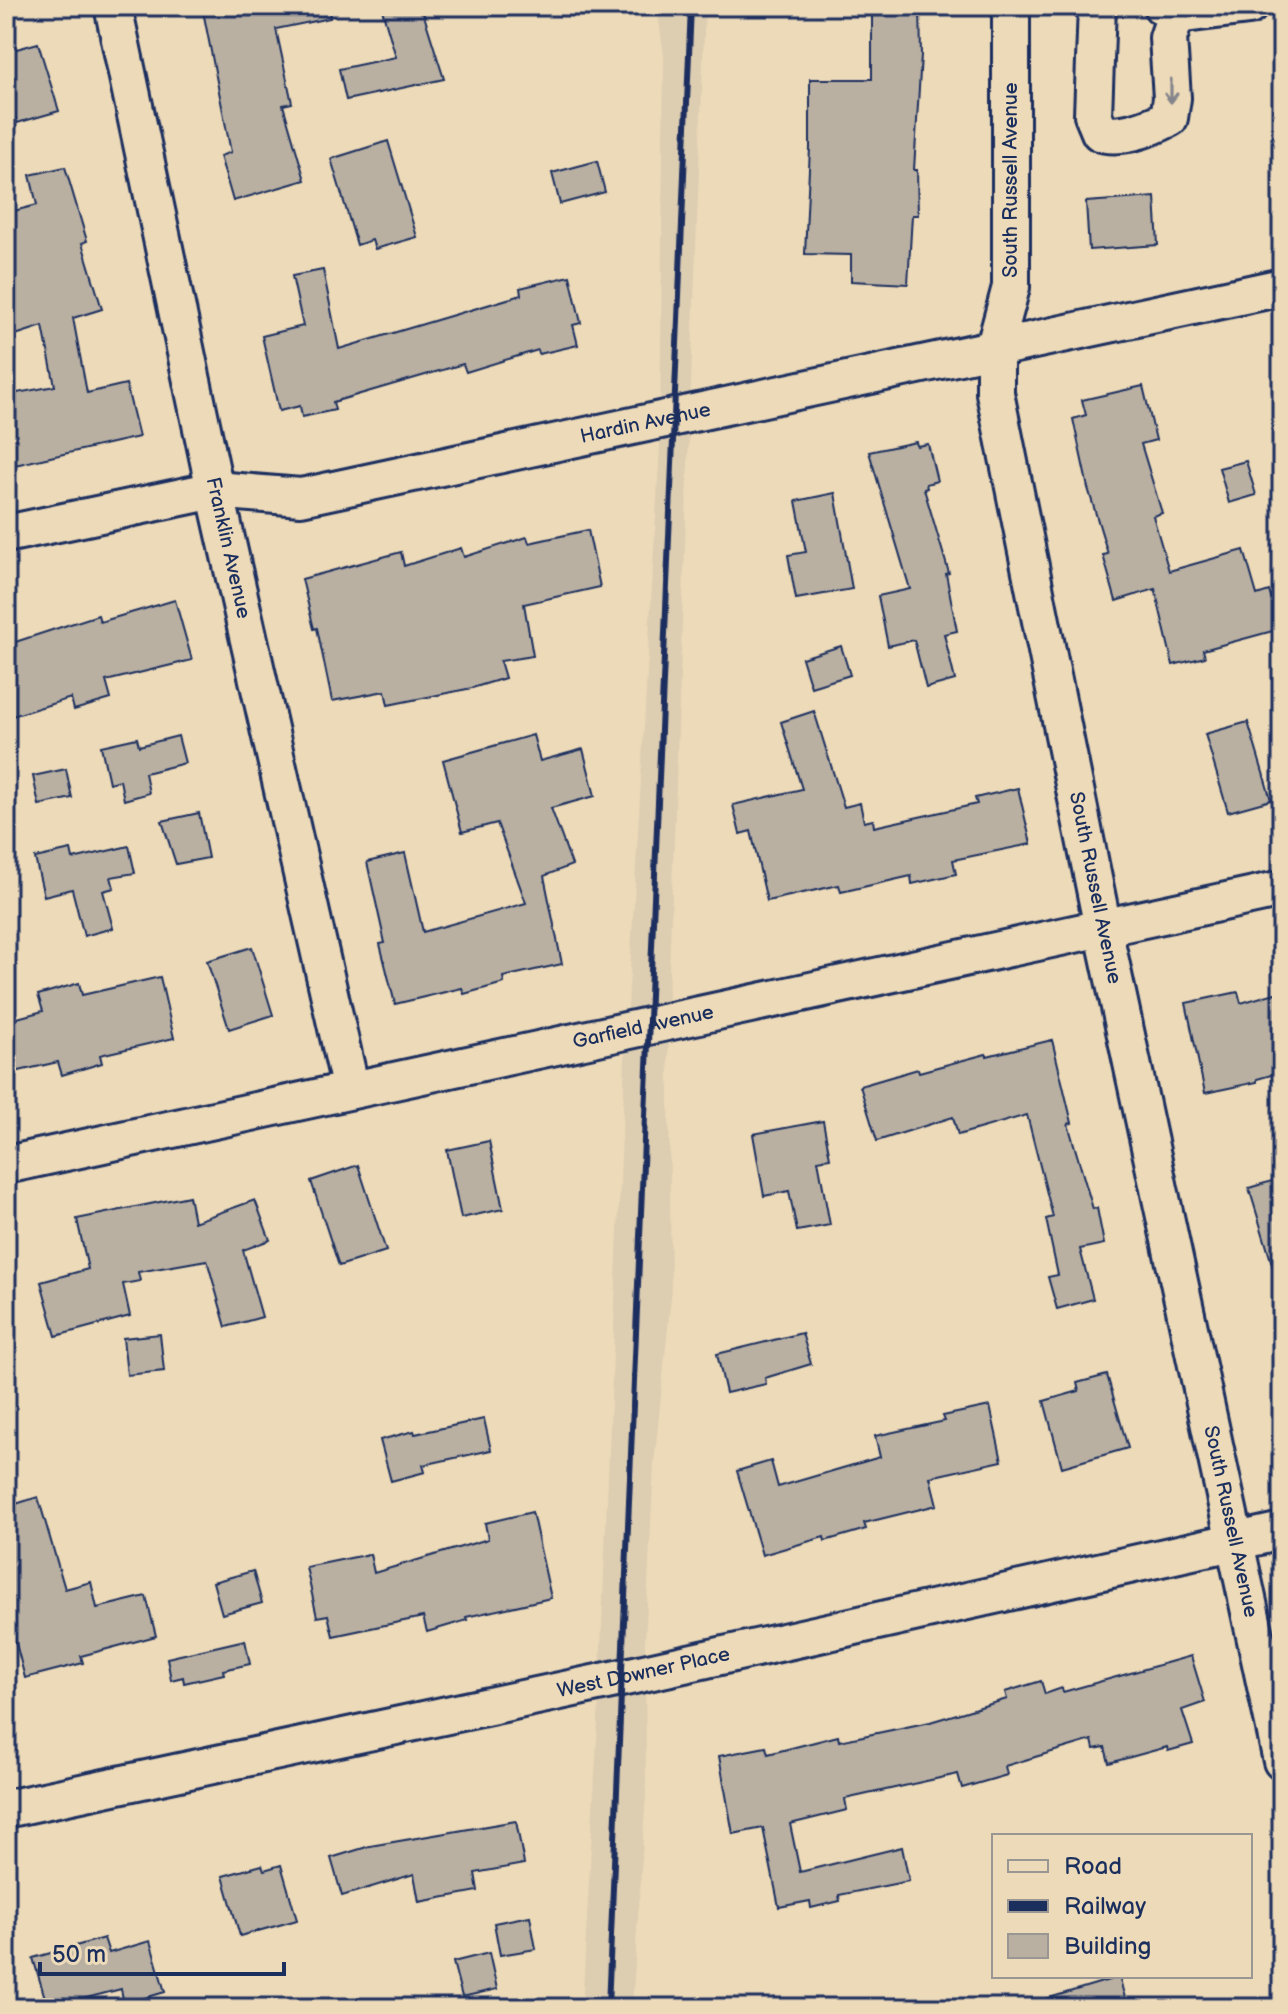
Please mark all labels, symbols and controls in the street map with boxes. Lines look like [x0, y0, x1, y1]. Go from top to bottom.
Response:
one-way arrow [1163, 77, 1179, 104]
street label: South Russell Avenue [999, 82, 1023, 278]
street label: Hardin Avenue [578, 398, 713, 449]
street label: Franklin Avenue [201, 475, 256, 621]
street label: South Russell Avenue [1064, 790, 1127, 986]
street label: Garfield Avenue [571, 1000, 716, 1054]
street label: South Russell Avenue [1198, 1423, 1263, 1620]
street label: West Downer Place [555, 1642, 732, 1703]
legend [992, 1834, 1252, 1978]
text: Road [1064, 1852, 1122, 1881]
text: Railway [1064, 1892, 1146, 1921]
scale bar [40, 1926, 284, 1976]
text: Building [1064, 1932, 1151, 1961]
text: 50 m [52, 1940, 106, 1969]

